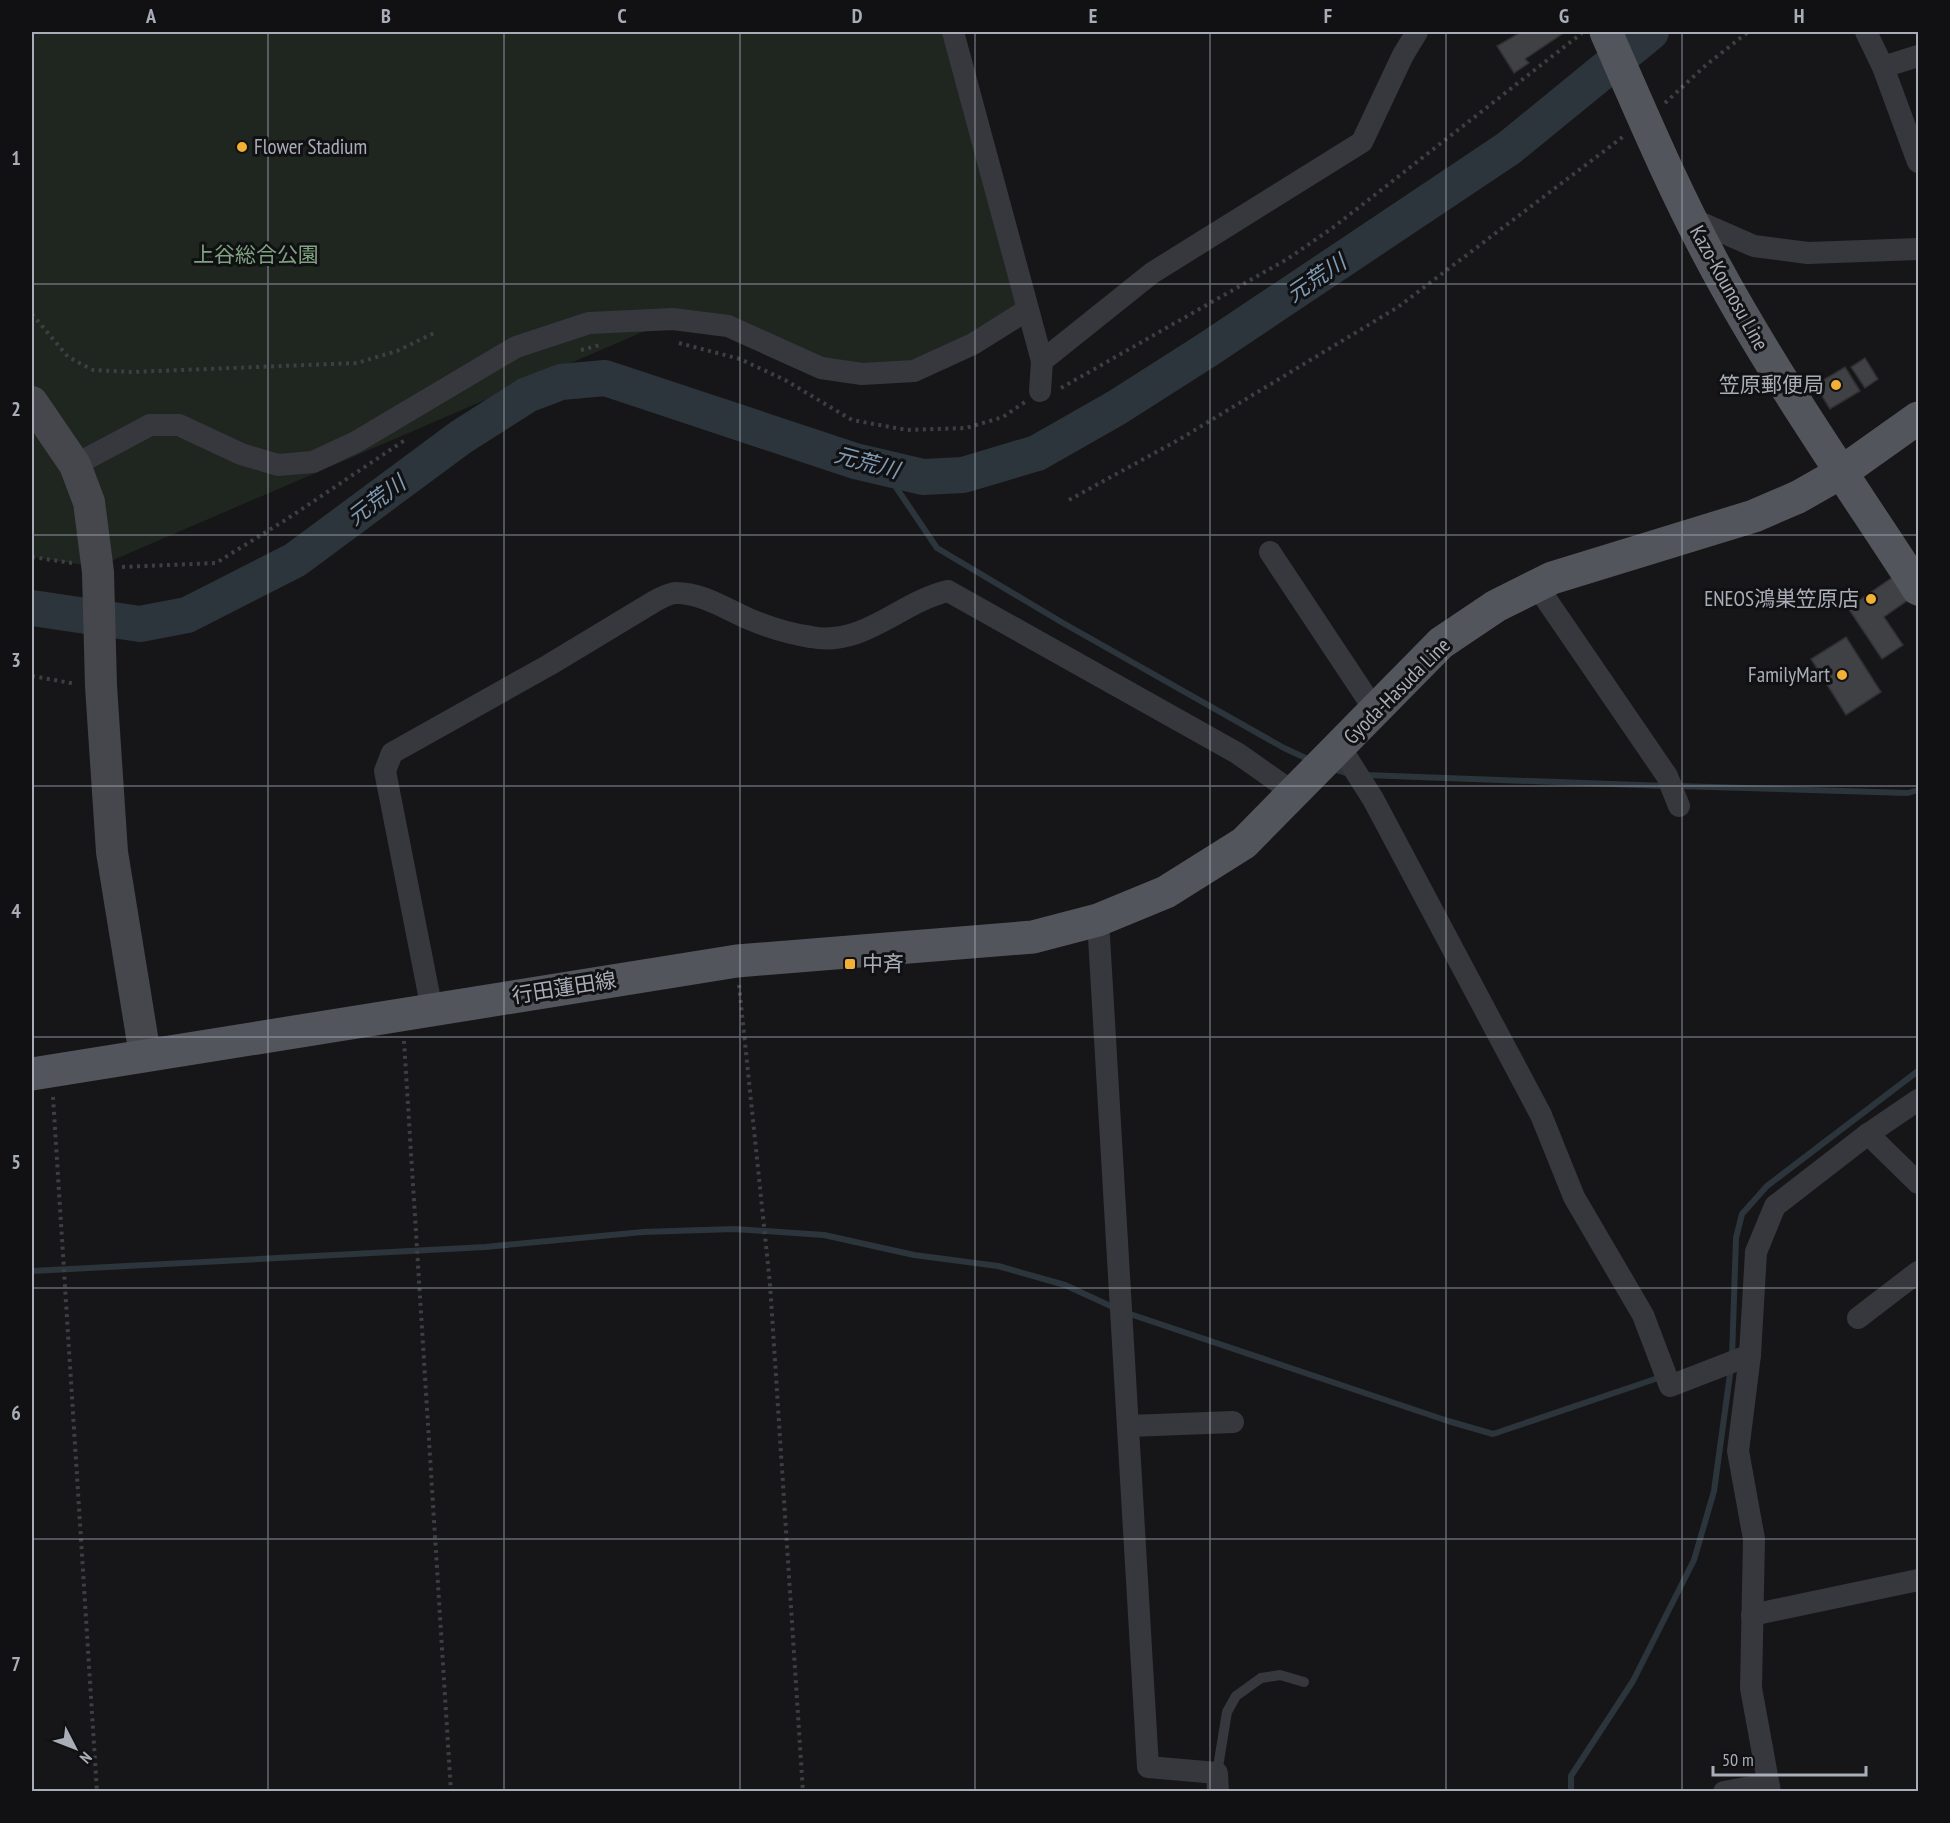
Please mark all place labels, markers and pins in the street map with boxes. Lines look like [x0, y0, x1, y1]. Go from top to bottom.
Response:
place label: Flower Stadium [254, 133, 367, 160]
marker: Flower Stadium [235, 140, 249, 154]
place label: 笠原郵便局 [1719, 371, 1824, 398]
marker: 笠原郵便局 [1829, 378, 1843, 392]
place label: ENEOS鴻巣笠原店 [1704, 585, 1859, 612]
marker: ENEOS鴻巣笠原店 [1864, 592, 1878, 606]
place label: FamilyMart [1748, 661, 1830, 688]
marker: FamilyMart [1835, 668, 1849, 682]
place label: 中斉 [862, 950, 904, 977]
marker: 中斉 [843, 957, 857, 971]

